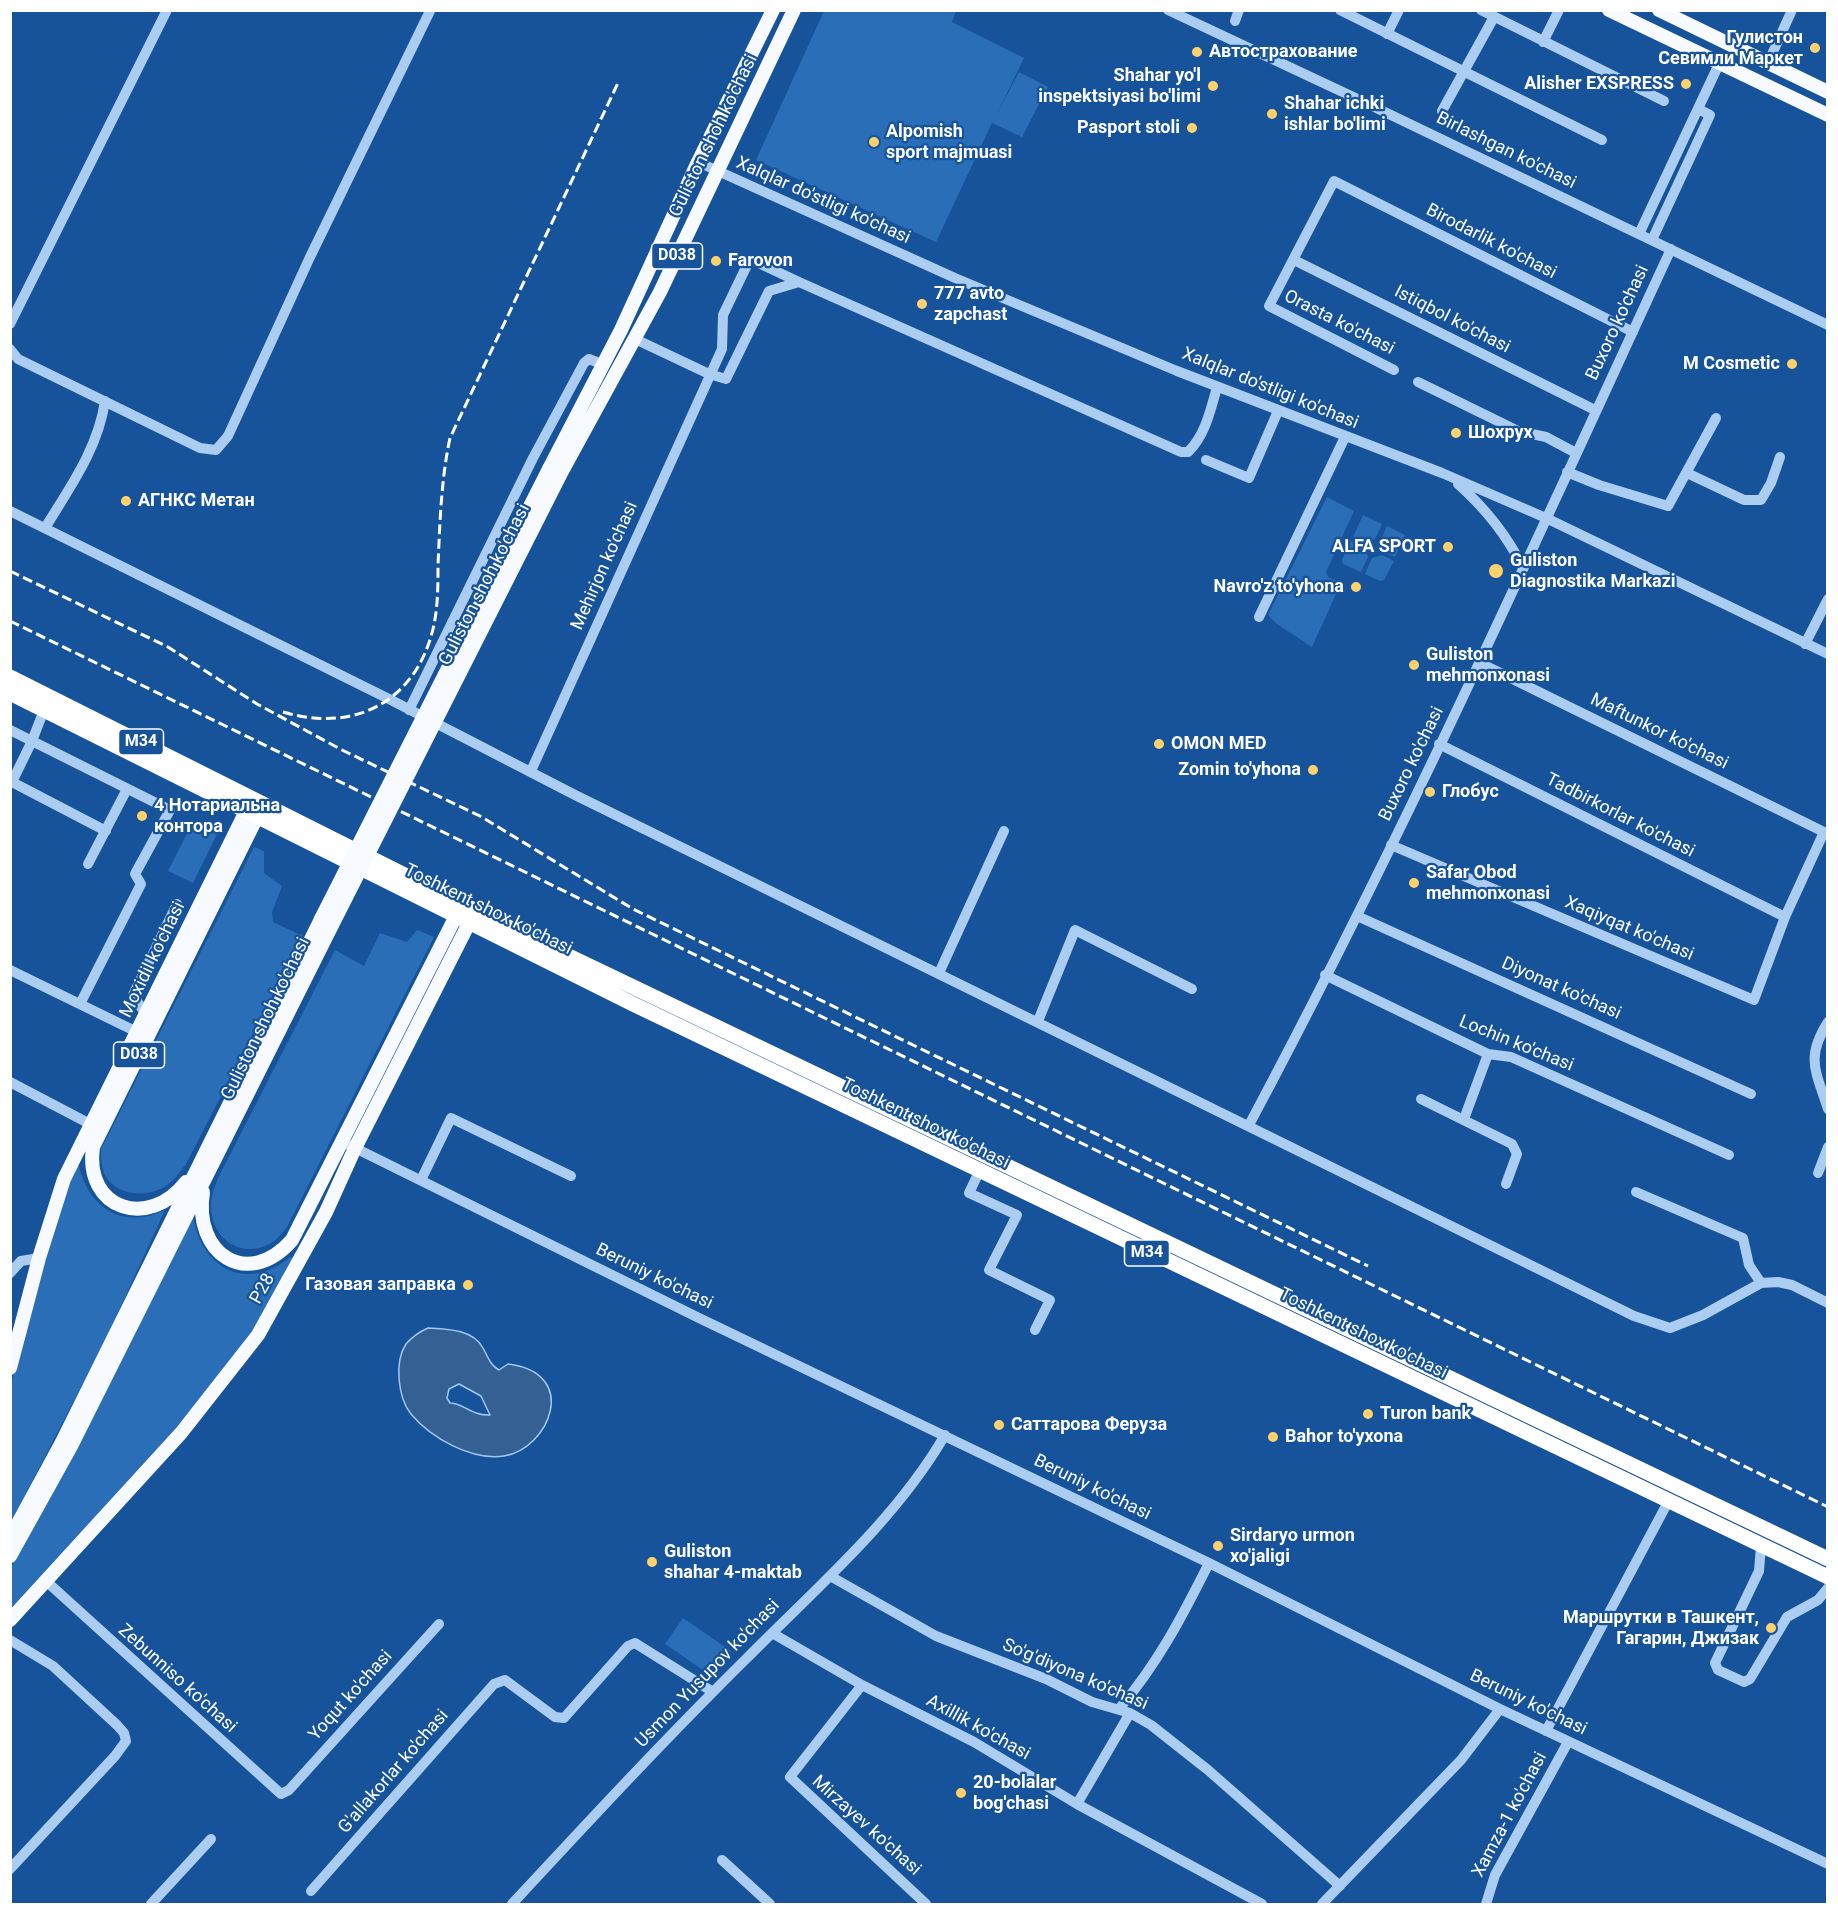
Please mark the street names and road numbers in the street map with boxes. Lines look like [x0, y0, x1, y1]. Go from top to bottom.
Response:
street label: Guliston shoh ko'chasi [665, 51, 763, 221]
street label: Birlashgan ko'chasi [1433, 108, 1579, 194]
street label: Xalqlar do'stligi ko'chasi [732, 153, 914, 249]
street label: Birodarlik ko'chasi [1422, 200, 1560, 284]
road number: D038 [652, 243, 702, 269]
street label: Buxoro ko'chasi [1582, 262, 1654, 384]
street label: Istiqbol ko'chasi [1390, 281, 1514, 359]
street label: Orasta ko'chasi [1280, 286, 1398, 360]
street label: Xalqlar do'stligi ko'chasi [1179, 344, 1361, 434]
street label: Mehirjon ko'chasi [567, 498, 643, 634]
street label: Guliston shoh ko'chasi [435, 501, 535, 669]
street label: Maftunkor ko'chasi [1586, 689, 1732, 775]
street label: Buxoro ko'chasi [1375, 703, 1449, 825]
road number: M34 [118, 729, 164, 755]
street label: Tadbirkorlar ko'chasi [1542, 769, 1698, 863]
street label: Toshkent shox ko'chasi [400, 860, 576, 960]
street label: Xaqiyqat ko'chasi [1561, 892, 1697, 966]
street label: Moxidil ko'chasi [116, 899, 190, 1021]
street label: Guliston shoh ko'chasi [217, 934, 315, 1104]
street label: Diyonat ko'chasi [1498, 953, 1624, 1025]
street label: Lochin ko'chasi [1456, 1011, 1576, 1077]
road number: D038 [114, 1042, 164, 1068]
street label: Toshkent shox ko'chasi [837, 1074, 1013, 1174]
street label: Beruniy ko'chasi [592, 1239, 716, 1315]
road number: M34 [1124, 1240, 1170, 1266]
street label: Р28 [246, 1270, 280, 1308]
street label: Toshkent shox ko'chasi [1275, 1284, 1451, 1384]
street label: Beruniy ko'chasi [1030, 1450, 1154, 1526]
street label: Usmon Yusupov ko'chasi [631, 1595, 785, 1753]
street label: Zebunniso ko'chasi [113, 1620, 241, 1738]
street label: So'g'diyona ko'chasi [999, 1635, 1151, 1715]
street label: Yoqut ko'chasi [305, 1646, 397, 1746]
street label: Beruniy ko'chasi [1466, 1665, 1590, 1741]
street label: Axillik ko'chasi [922, 1691, 1034, 1765]
street label: G'allakorlar ko'chasi [334, 1706, 454, 1838]
street label: Xamza-1 ko'chasi [1468, 1749, 1552, 1881]
street label: Mirzayev ko'chasi [807, 1771, 925, 1881]

